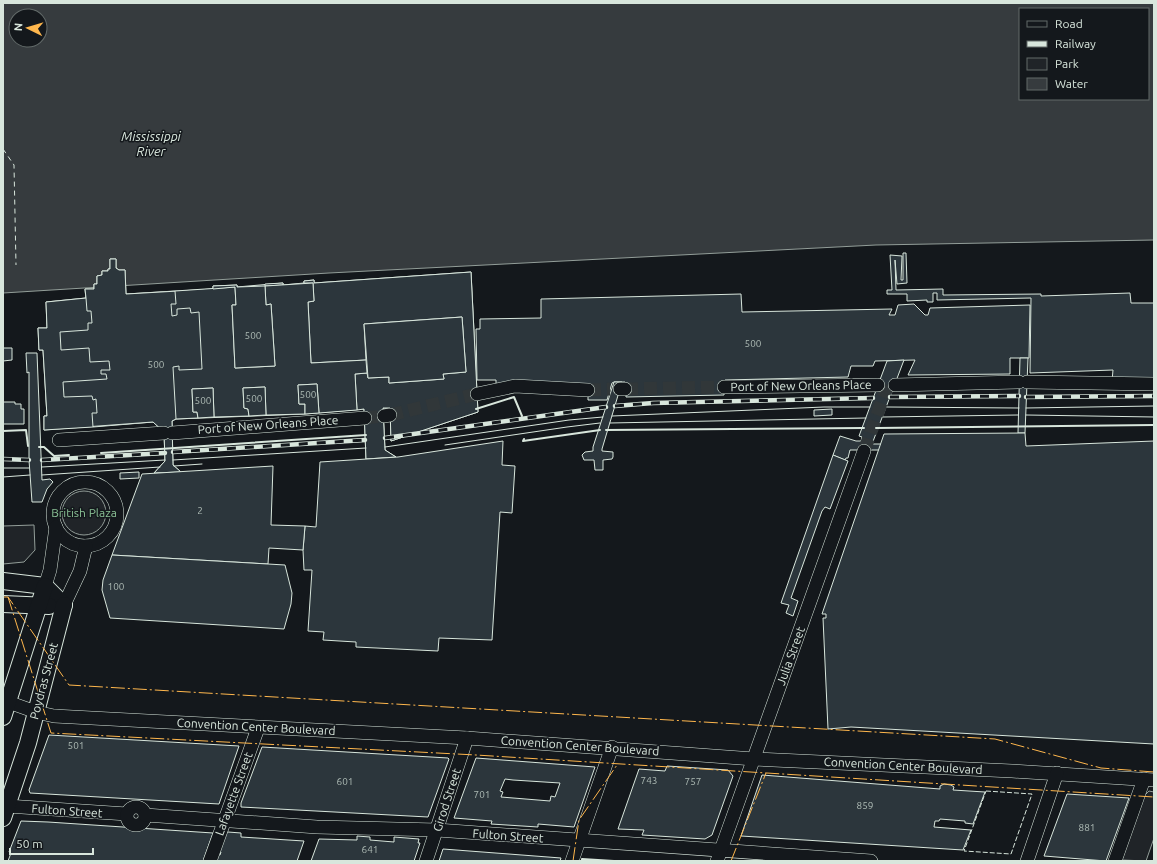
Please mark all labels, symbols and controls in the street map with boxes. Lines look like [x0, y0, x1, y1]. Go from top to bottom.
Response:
north arrow [8, 8, 48, 48]
legend [1019, 8, 1149, 100]
text: Road [1055, 17, 1083, 30]
text: N [12, 23, 24, 32]
text: Railway [1055, 37, 1096, 50]
text: Park [1055, 57, 1079, 70]
text: Water [1055, 77, 1088, 90]
water label: Mississippi River [121, 129, 182, 158]
house number: 500 [245, 330, 262, 341]
house number: 500 [745, 338, 762, 349]
house number: 500 [148, 359, 165, 370]
street label: Port of New Orleans Place [730, 378, 872, 393]
house number: 500 [300, 389, 317, 400]
house number: 500 [246, 393, 263, 404]
house number: 500 [195, 395, 212, 406]
street label: Port of New Orleans Place [197, 413, 339, 436]
house number: 2 [197, 505, 203, 516]
park label: British Plaza [51, 506, 117, 519]
house number: 100 [108, 581, 125, 592]
street label: Julia Street [774, 625, 807, 687]
street label: Poydras Street [27, 641, 60, 721]
street label: Convention Center Boulevard [176, 716, 336, 737]
street label: Convention Center Boulevard [500, 733, 660, 758]
house number: 501 [68, 740, 84, 751]
street label: Lafayette Street [212, 750, 255, 837]
street label: Convention Center Boulevard [823, 755, 983, 776]
street label: Girod Street [430, 766, 463, 833]
house number: 743 [641, 775, 657, 786]
house number: 601 [337, 776, 353, 787]
house number: 757 [685, 776, 701, 787]
house number: 701 [474, 789, 490, 800]
house number: 859 [857, 800, 873, 811]
street label: Fulton Street [31, 802, 103, 819]
house number: 881 [1079, 822, 1095, 833]
street label: Fulton Street [472, 827, 544, 844]
scale bar [10, 830, 93, 856]
text: 50 m [16, 837, 43, 850]
house number: 641 [362, 844, 378, 855]

